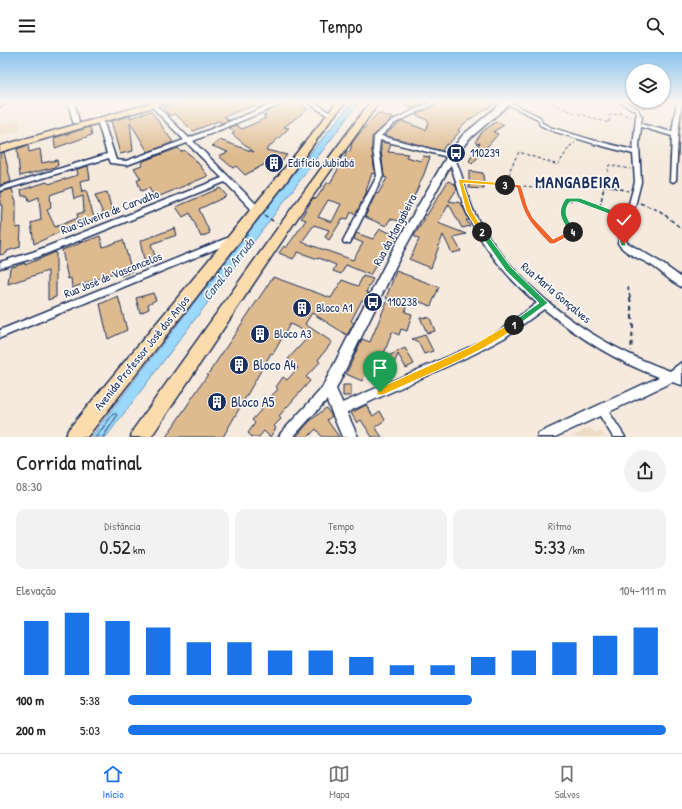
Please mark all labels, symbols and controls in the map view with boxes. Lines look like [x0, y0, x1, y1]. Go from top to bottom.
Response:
text: Tempo [320, 14, 362, 39]
icon: menu [16, 15, 38, 37]
icon: search [644, 15, 666, 37]
map controls [626, 64, 670, 108]
button: layers [626, 64, 670, 108]
bus stop icon: 110239 [445, 142, 467, 164]
place label: 110239 [470, 144, 500, 161]
building icon: Edifício Jubiabá [263, 152, 285, 174]
place label: Edifício Jubiabá [288, 154, 354, 171]
district label: MANGABEIRA [535, 171, 621, 193]
pin: 3 [495, 175, 515, 195]
text: 3 [503, 178, 507, 192]
street label: Rua Silveira de Carvalho [58, 185, 162, 238]
street label: Rua da Mangabeira [369, 191, 421, 269]
pin [607, 203, 641, 244]
icon: check [613, 209, 635, 231]
pin: 2 [472, 222, 492, 242]
pin: 4 [563, 222, 583, 242]
text: 2 [479, 225, 485, 239]
text: 4 [571, 225, 575, 239]
water label: Canal do Arruda [198, 233, 259, 304]
street label: Rua José de Vasconcelos [61, 247, 165, 302]
street label: Rua Maria Gonçalves [517, 258, 595, 327]
street label: Avenida Professor José dos Anjos [90, 291, 194, 414]
bus stop icon: 110238 [362, 291, 384, 313]
place label: 110238 [387, 293, 417, 310]
building icon: Bloco A1 [291, 297, 313, 319]
place label: Bloco A1 [316, 299, 353, 316]
pin: 1 [504, 315, 524, 335]
text: 1 [512, 318, 516, 332]
building icon: Bloco A3 [249, 323, 271, 345]
place label: Bloco A3 [274, 325, 312, 342]
pin [363, 351, 397, 392]
building icon: Bloco A4 [228, 354, 250, 376]
place label: Bloco A4 [253, 355, 296, 374]
icon: arrive [369, 357, 391, 379]
building icon: Bloco A5 [206, 391, 228, 413]
place label: Bloco A5 [231, 392, 275, 411]
text: Corrida matinal [16, 447, 142, 477]
button: share [624, 450, 666, 492]
text: 08:30 [16, 477, 42, 495]
text: Distância [104, 519, 140, 533]
text: Tempo [328, 519, 354, 533]
text: Ritmo [548, 519, 571, 533]
text: 0.52 [100, 533, 131, 560]
text: 2:53 [325, 533, 357, 560]
text: 5:33 [535, 533, 566, 560]
text: km [131, 543, 145, 557]
text: /km [566, 543, 585, 557]
text: Elevação [16, 581, 56, 599]
text: 104–111 m [619, 581, 666, 599]
text: 100 m [16, 691, 44, 709]
text: 5:38 [80, 691, 100, 709]
text: 200 m [16, 721, 46, 739]
text: 5:03 [80, 721, 100, 739]
tab: Início [102, 763, 124, 801]
tab: Mapa [328, 763, 350, 801]
tab: Salvos [555, 763, 580, 801]

